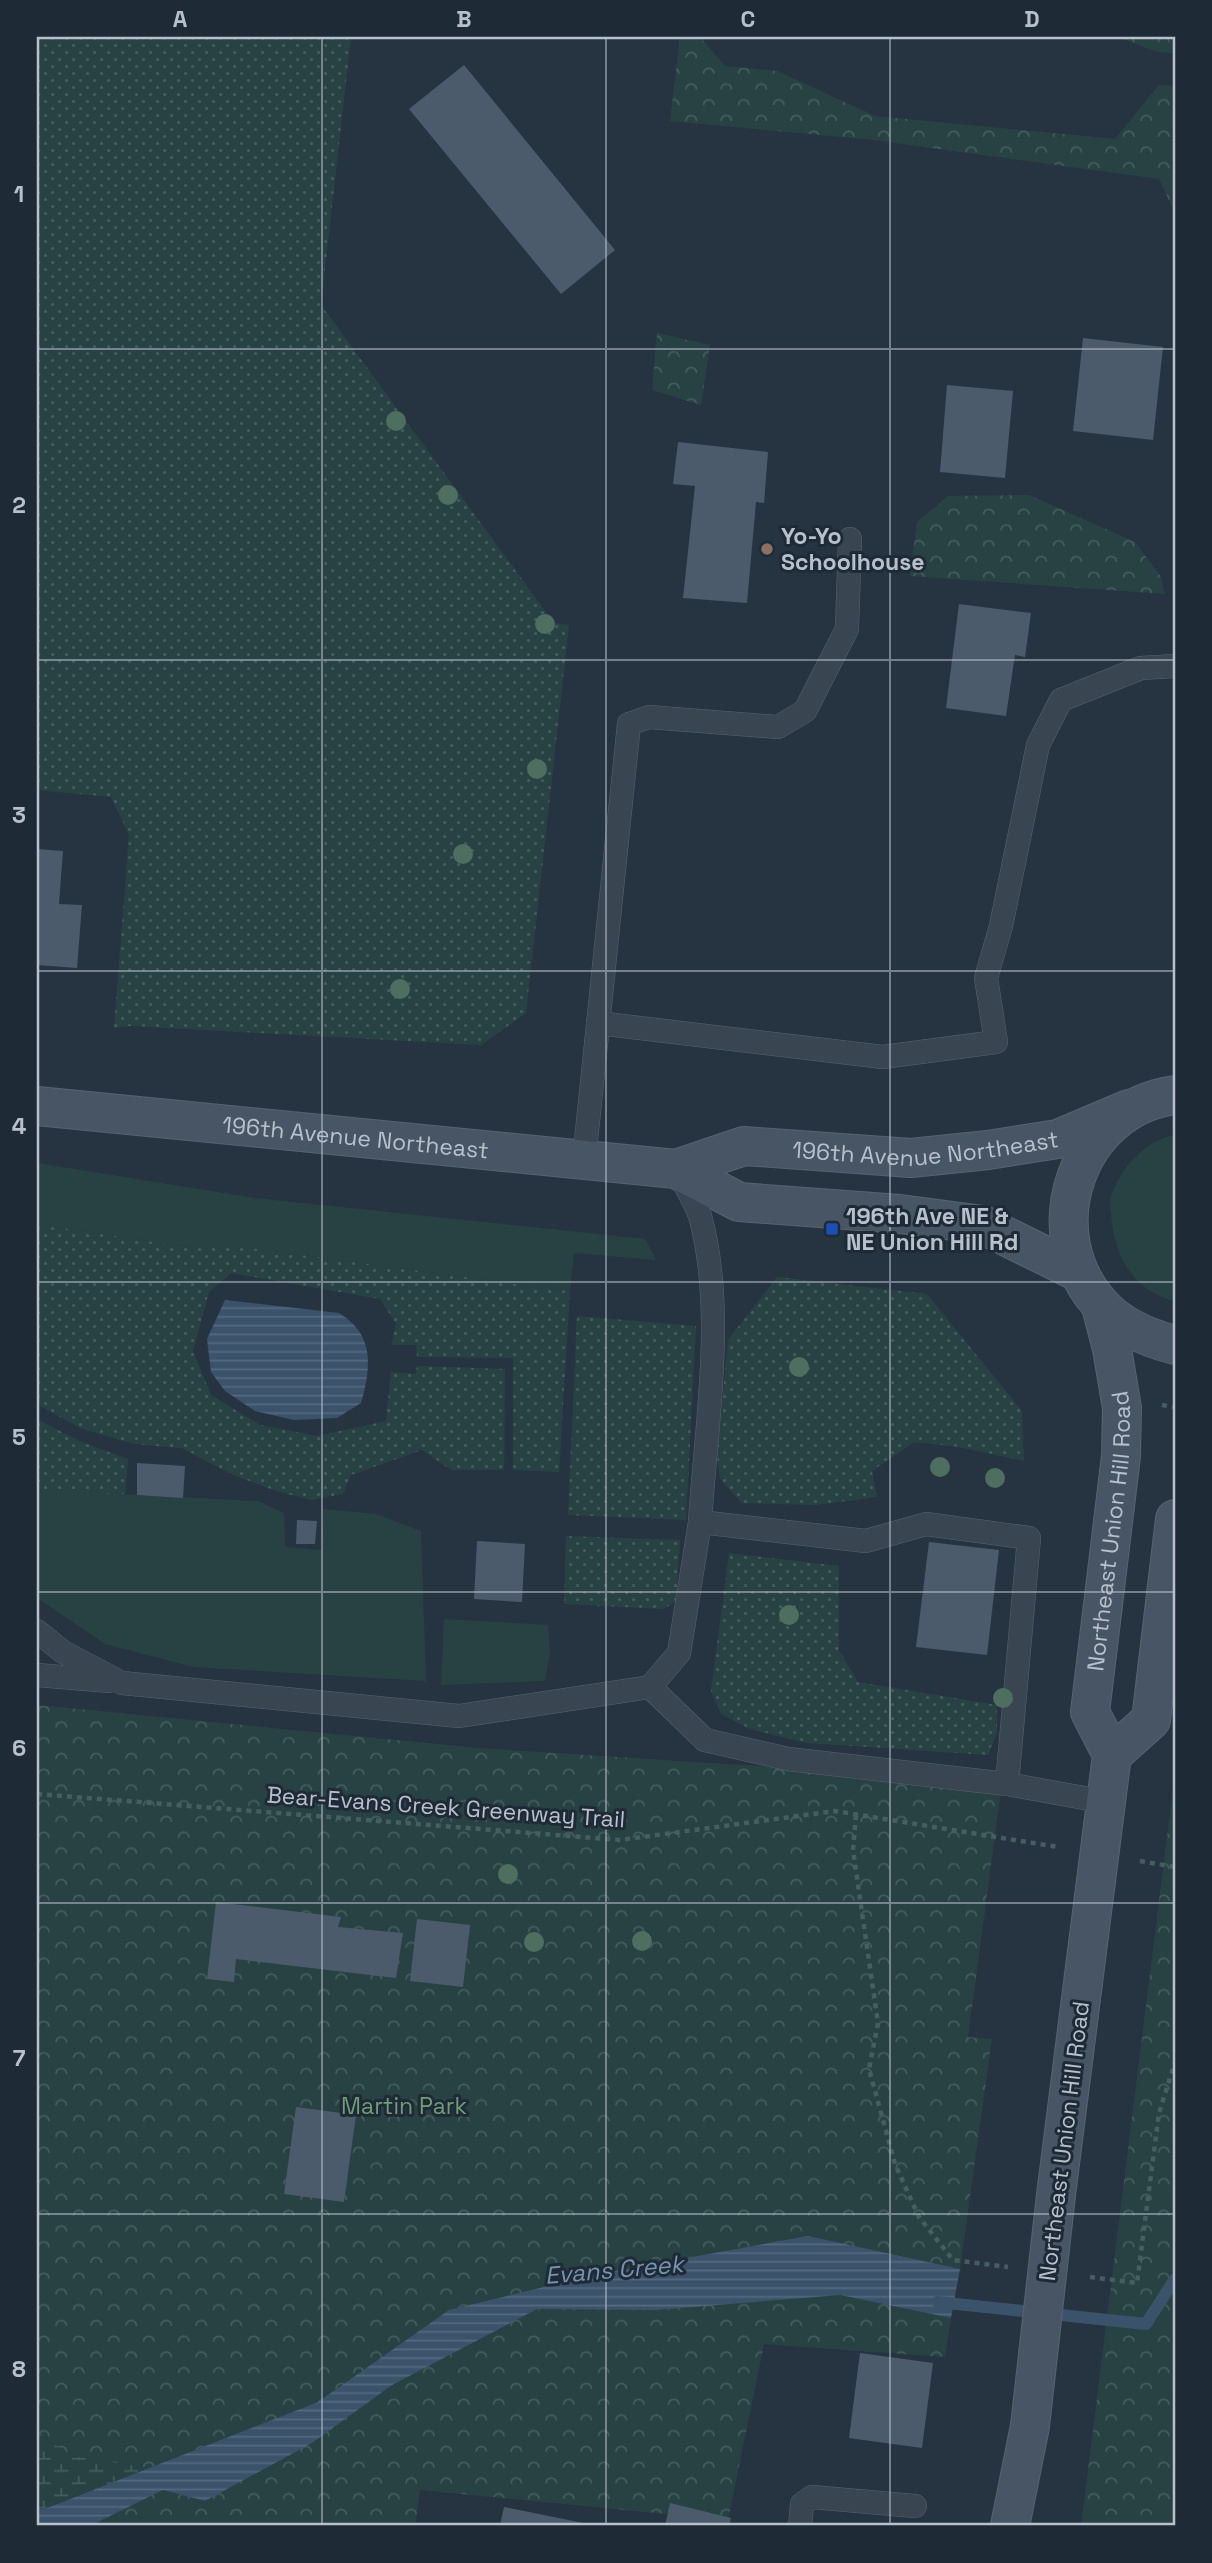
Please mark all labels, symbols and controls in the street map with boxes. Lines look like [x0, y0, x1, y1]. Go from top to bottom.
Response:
text: A [173, 4, 188, 34]
text: B [456, 4, 472, 34]
text: C [741, 4, 755, 34]
text: D [1024, 4, 1040, 34]
text: 1 [14, 179, 24, 209]
text: 2 [12, 490, 26, 520]
place label: Yo-Yo Schoolhouse [781, 521, 925, 577]
marker: Yo-Yo Schoolhouse [759, 541, 775, 557]
text: 3 [12, 800, 26, 830]
street label: 196th Avenue Northeast [221, 1109, 490, 1165]
text: 4 [12, 1111, 27, 1141]
street label: 196th Avenue Northeast [791, 1124, 1061, 1173]
place label: 196th Ave NE & NE Union Hill Rd [846, 1201, 1018, 1257]
marker: 196th Ave NE & NE Union Hill Rd [824, 1221, 840, 1237]
street label: Northeast Union Hill Road [1080, 1389, 1137, 1673]
text: 5 [12, 1422, 26, 1452]
text: 6 [12, 1733, 26, 1763]
street label: Bear-Evans Creek Greenway Trail [266, 1780, 626, 1834]
street label: Northeast Union Hill Road [1032, 1999, 1096, 2283]
text: 7 [13, 2043, 26, 2073]
park label: Martin Park [341, 2091, 467, 2121]
water label: Evans Creek [543, 2248, 687, 2291]
text: 8 [12, 2354, 26, 2384]

